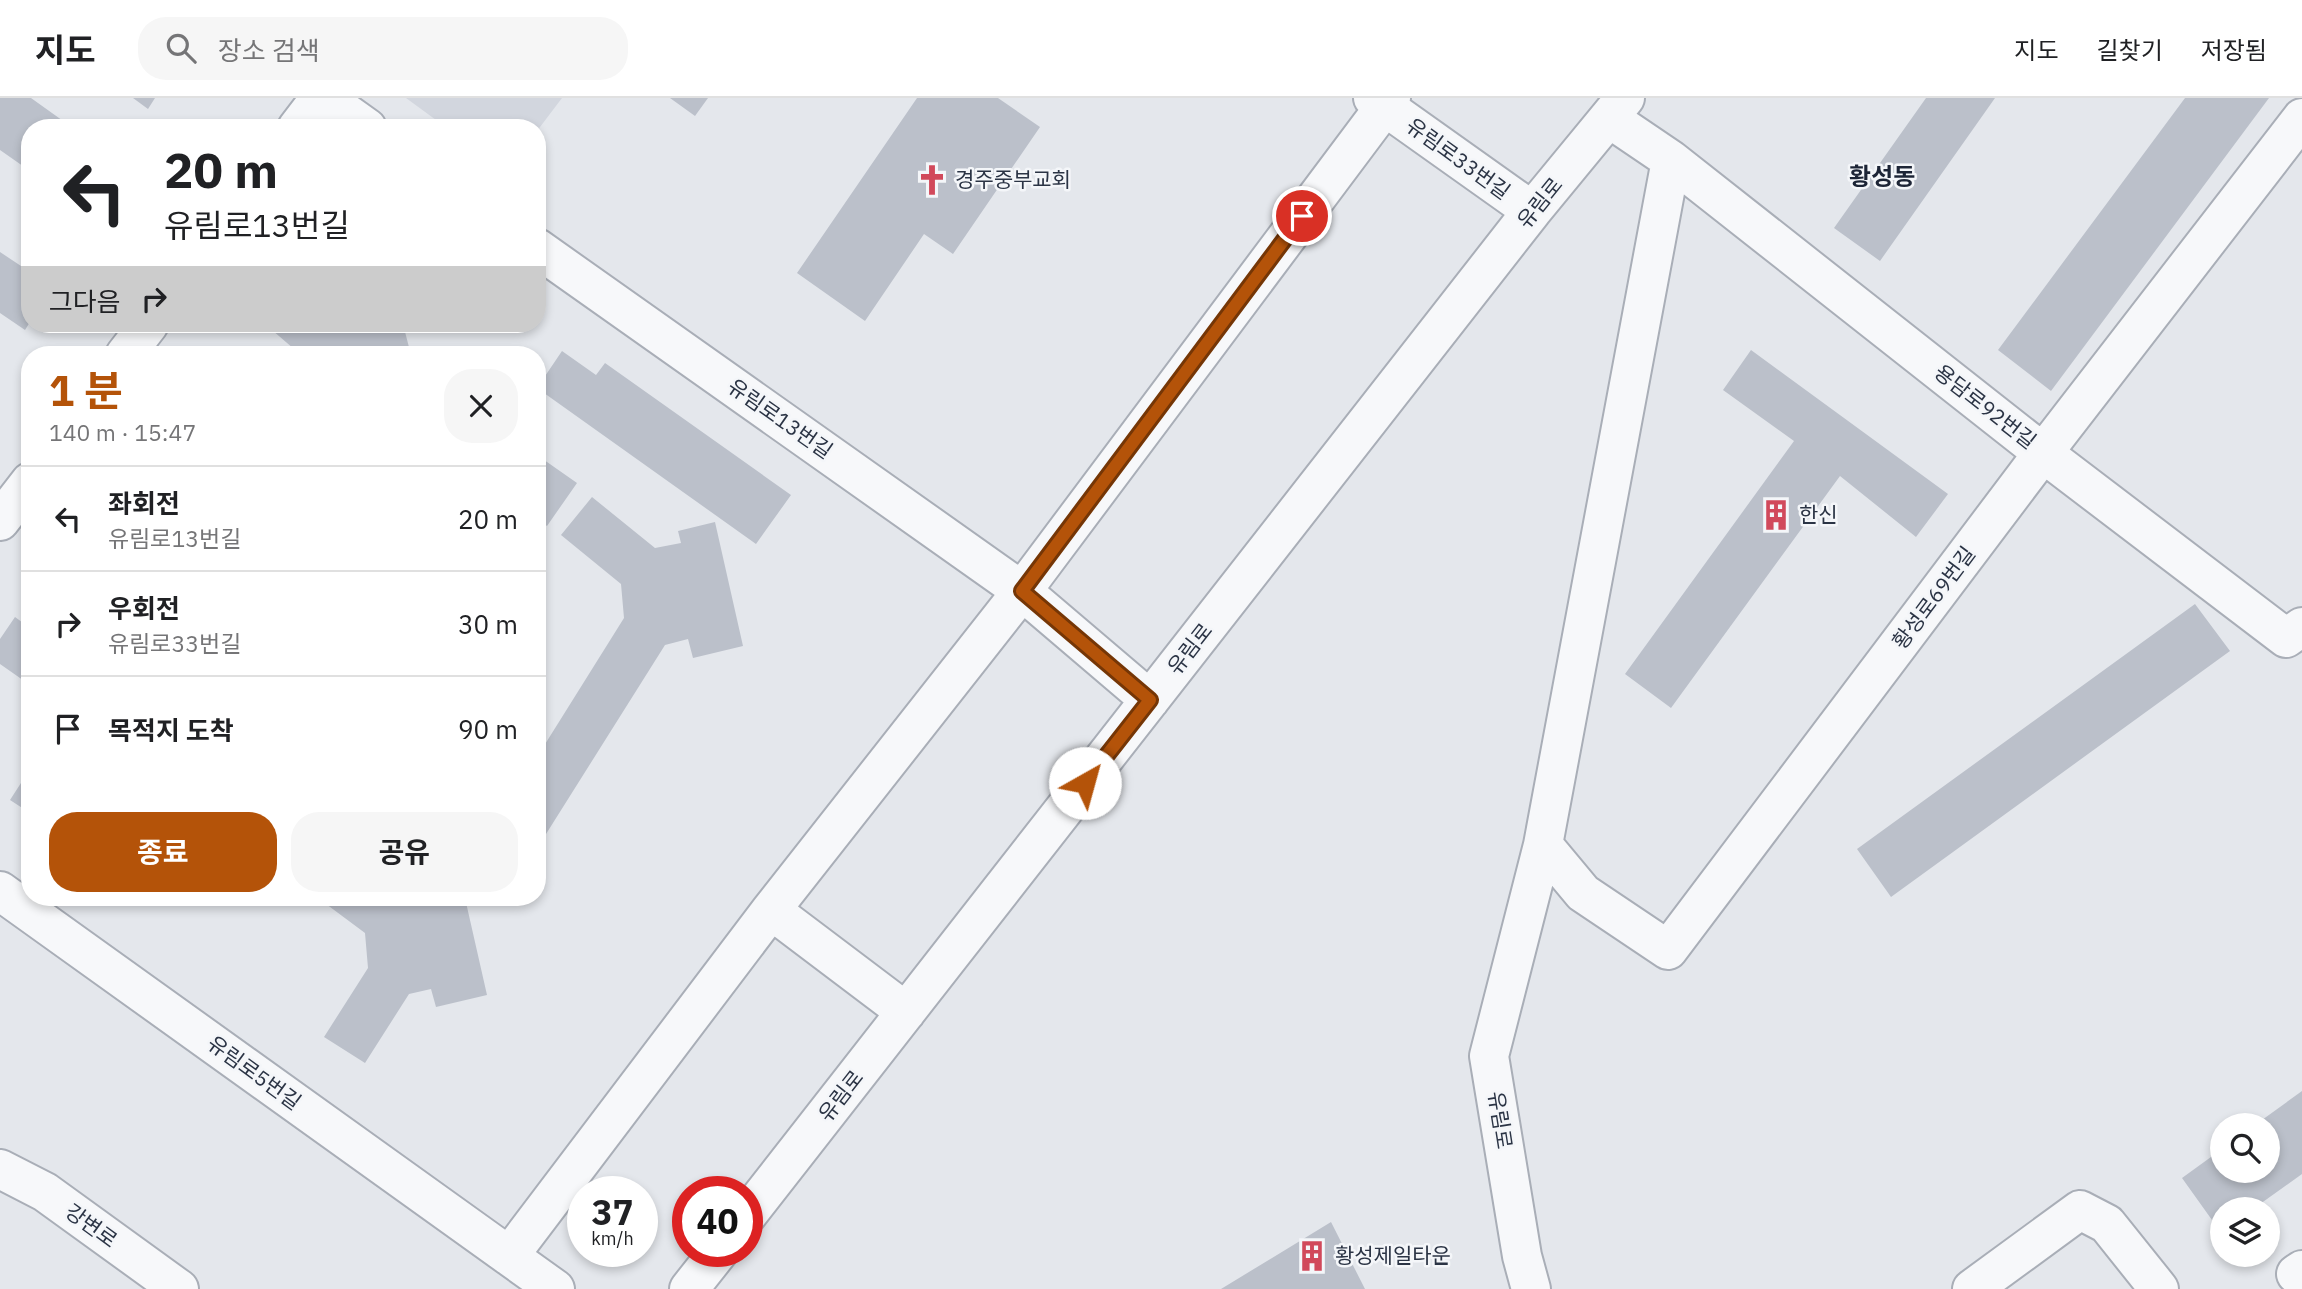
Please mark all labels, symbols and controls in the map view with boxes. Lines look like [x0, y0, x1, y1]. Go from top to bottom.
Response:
search box [138, 17, 628, 80]
text: 지도 [35, 28, 96, 71]
icon: search [162, 29, 200, 67]
text: 장소 검색 [218, 33, 320, 67]
text: 지도 [2014, 34, 2059, 66]
text: 길찾기 [2097, 34, 2163, 66]
text: 저장됨 [2201, 34, 2267, 66]
street label: 유림로33번길 [1401, 111, 1516, 205]
text: 20 m [164, 138, 278, 201]
icon: left [49, 147, 140, 238]
district label: 황성동 [1849, 160, 1915, 192]
church icon: 경주중부교회 [915, 163, 949, 197]
place label: 경주중부교회 [955, 165, 1071, 193]
street label: 유림로 [1510, 171, 1568, 234]
pin [1272, 186, 1332, 246]
icon: arrive [1283, 197, 1321, 235]
text: 유림로13번길 [164, 204, 350, 246]
icon: right [135, 280, 173, 318]
text: 그다음 [49, 284, 121, 318]
street label: 용담로92번길 [1929, 358, 2042, 455]
text: 1 분 [49, 363, 123, 418]
button: close [444, 369, 518, 443]
street label: 유림로13번길 [723, 372, 838, 465]
text: 140 m · 15:47 [49, 417, 196, 447]
text: 좌회전 [108, 486, 180, 520]
building icon: 한신 [1759, 498, 1793, 532]
icon: left [49, 500, 87, 538]
place label: 한신 [1799, 500, 1838, 528]
text: 20 m [458, 502, 518, 536]
text: 유림로13번길 [108, 523, 241, 553]
street label: 황성로69번길 [1885, 540, 1981, 654]
text: 우회전 [108, 591, 180, 625]
icon: right [49, 605, 87, 643]
text: 30 m [458, 607, 518, 641]
street label: 유림로 [1160, 617, 1218, 680]
text: 유림로33번길 [108, 628, 241, 658]
icon: arrive [49, 710, 87, 748]
text: 90 m [458, 712, 518, 746]
text: 목적지 도착 [108, 713, 234, 747]
position arrow [1048, 746, 1122, 820]
button: 종료 [49, 812, 277, 892]
button: 공유 [291, 812, 518, 892]
street label: 유림로5번길 [202, 1029, 307, 1116]
street label: 유림로 [811, 1064, 869, 1127]
street label: 유림로 [1483, 1089, 1519, 1151]
map controls [2210, 1113, 2280, 1267]
button: search [2210, 1113, 2280, 1183]
speed limit sign: 40 [672, 1176, 763, 1267]
text: 37 [591, 1189, 634, 1235]
street label: 강변로 [60, 1197, 123, 1254]
button: layers [2210, 1197, 2280, 1267]
text: km/h [591, 1227, 634, 1250]
building icon: 황성제일타운 [1295, 1239, 1329, 1273]
place label: 황성제일타운 [1335, 1241, 1451, 1269]

